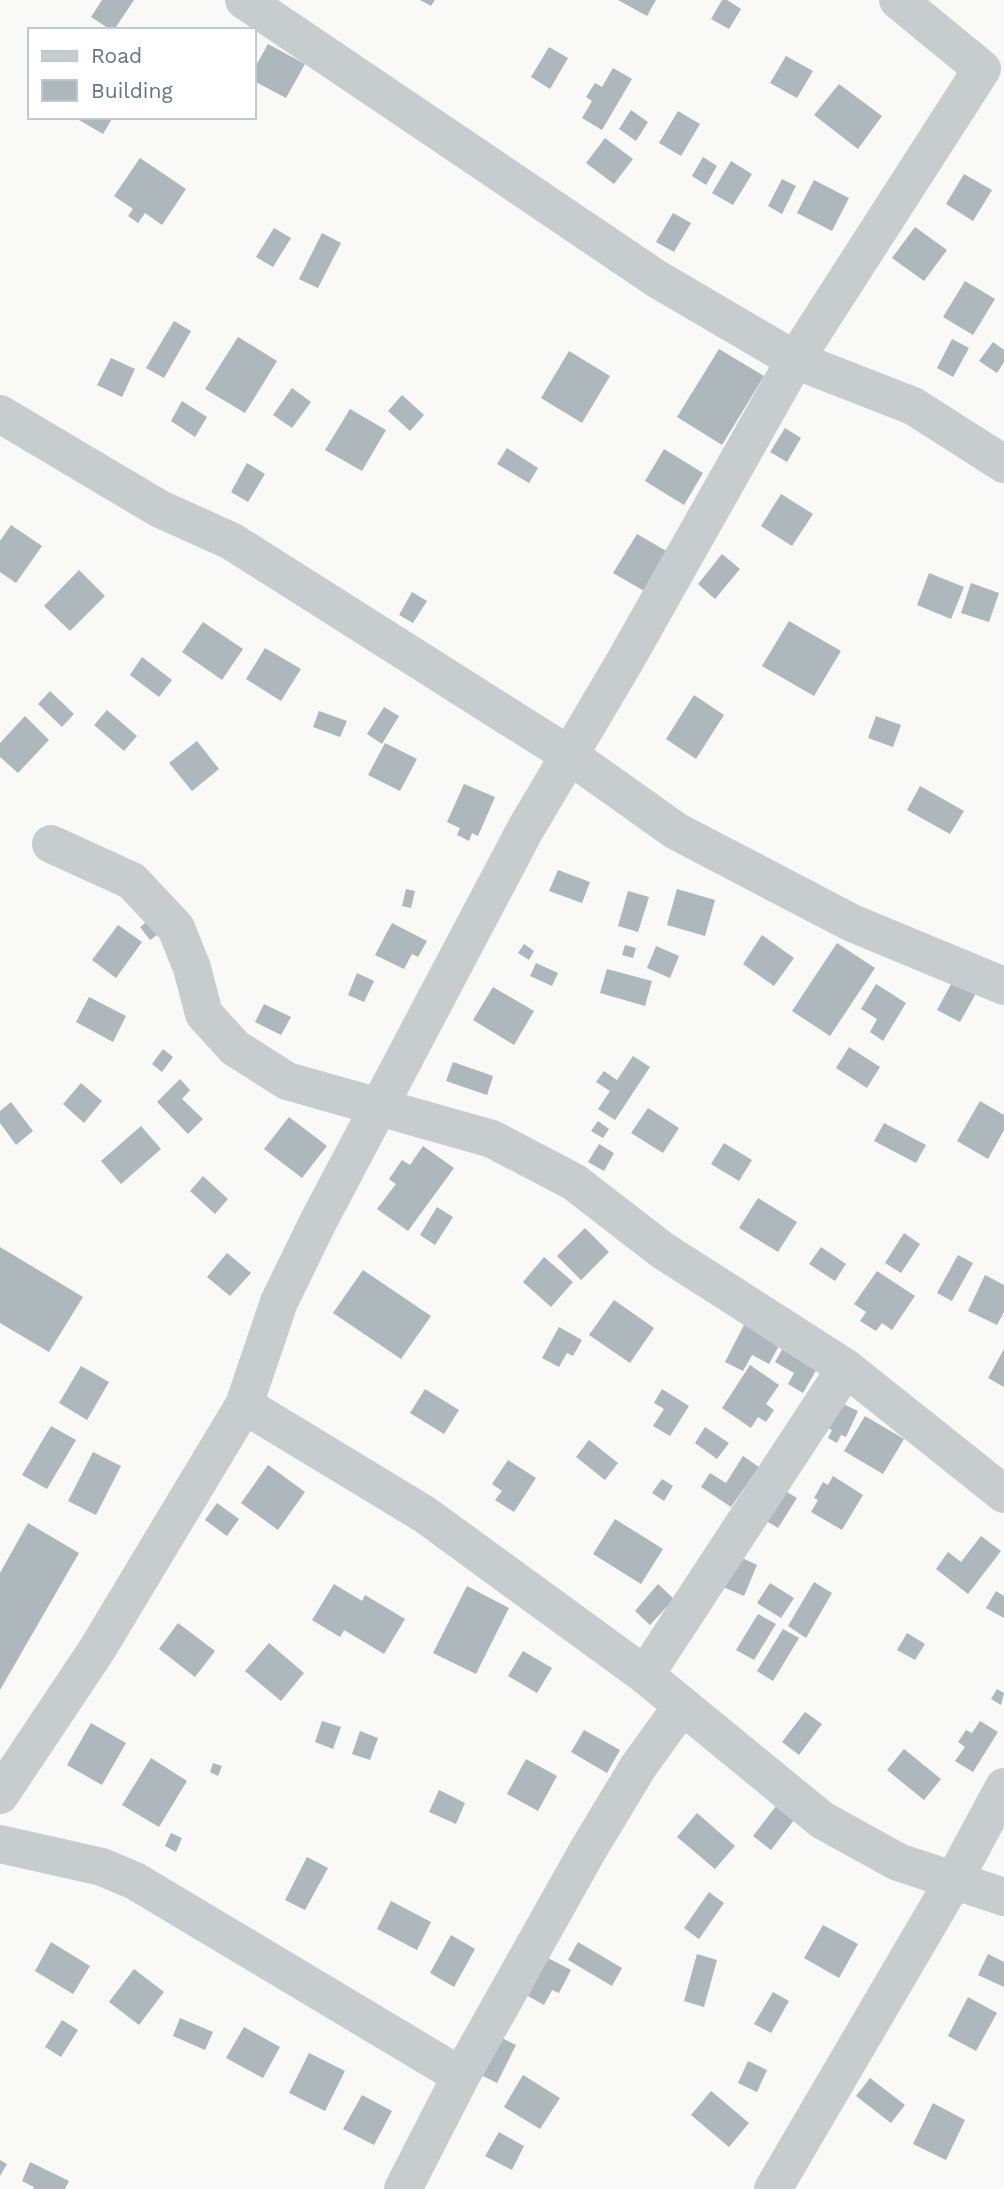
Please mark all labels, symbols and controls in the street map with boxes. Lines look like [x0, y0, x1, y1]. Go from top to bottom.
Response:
legend [28, 28, 256, 119]
text: Road [91, 43, 142, 68]
text: Building [91, 78, 173, 103]

